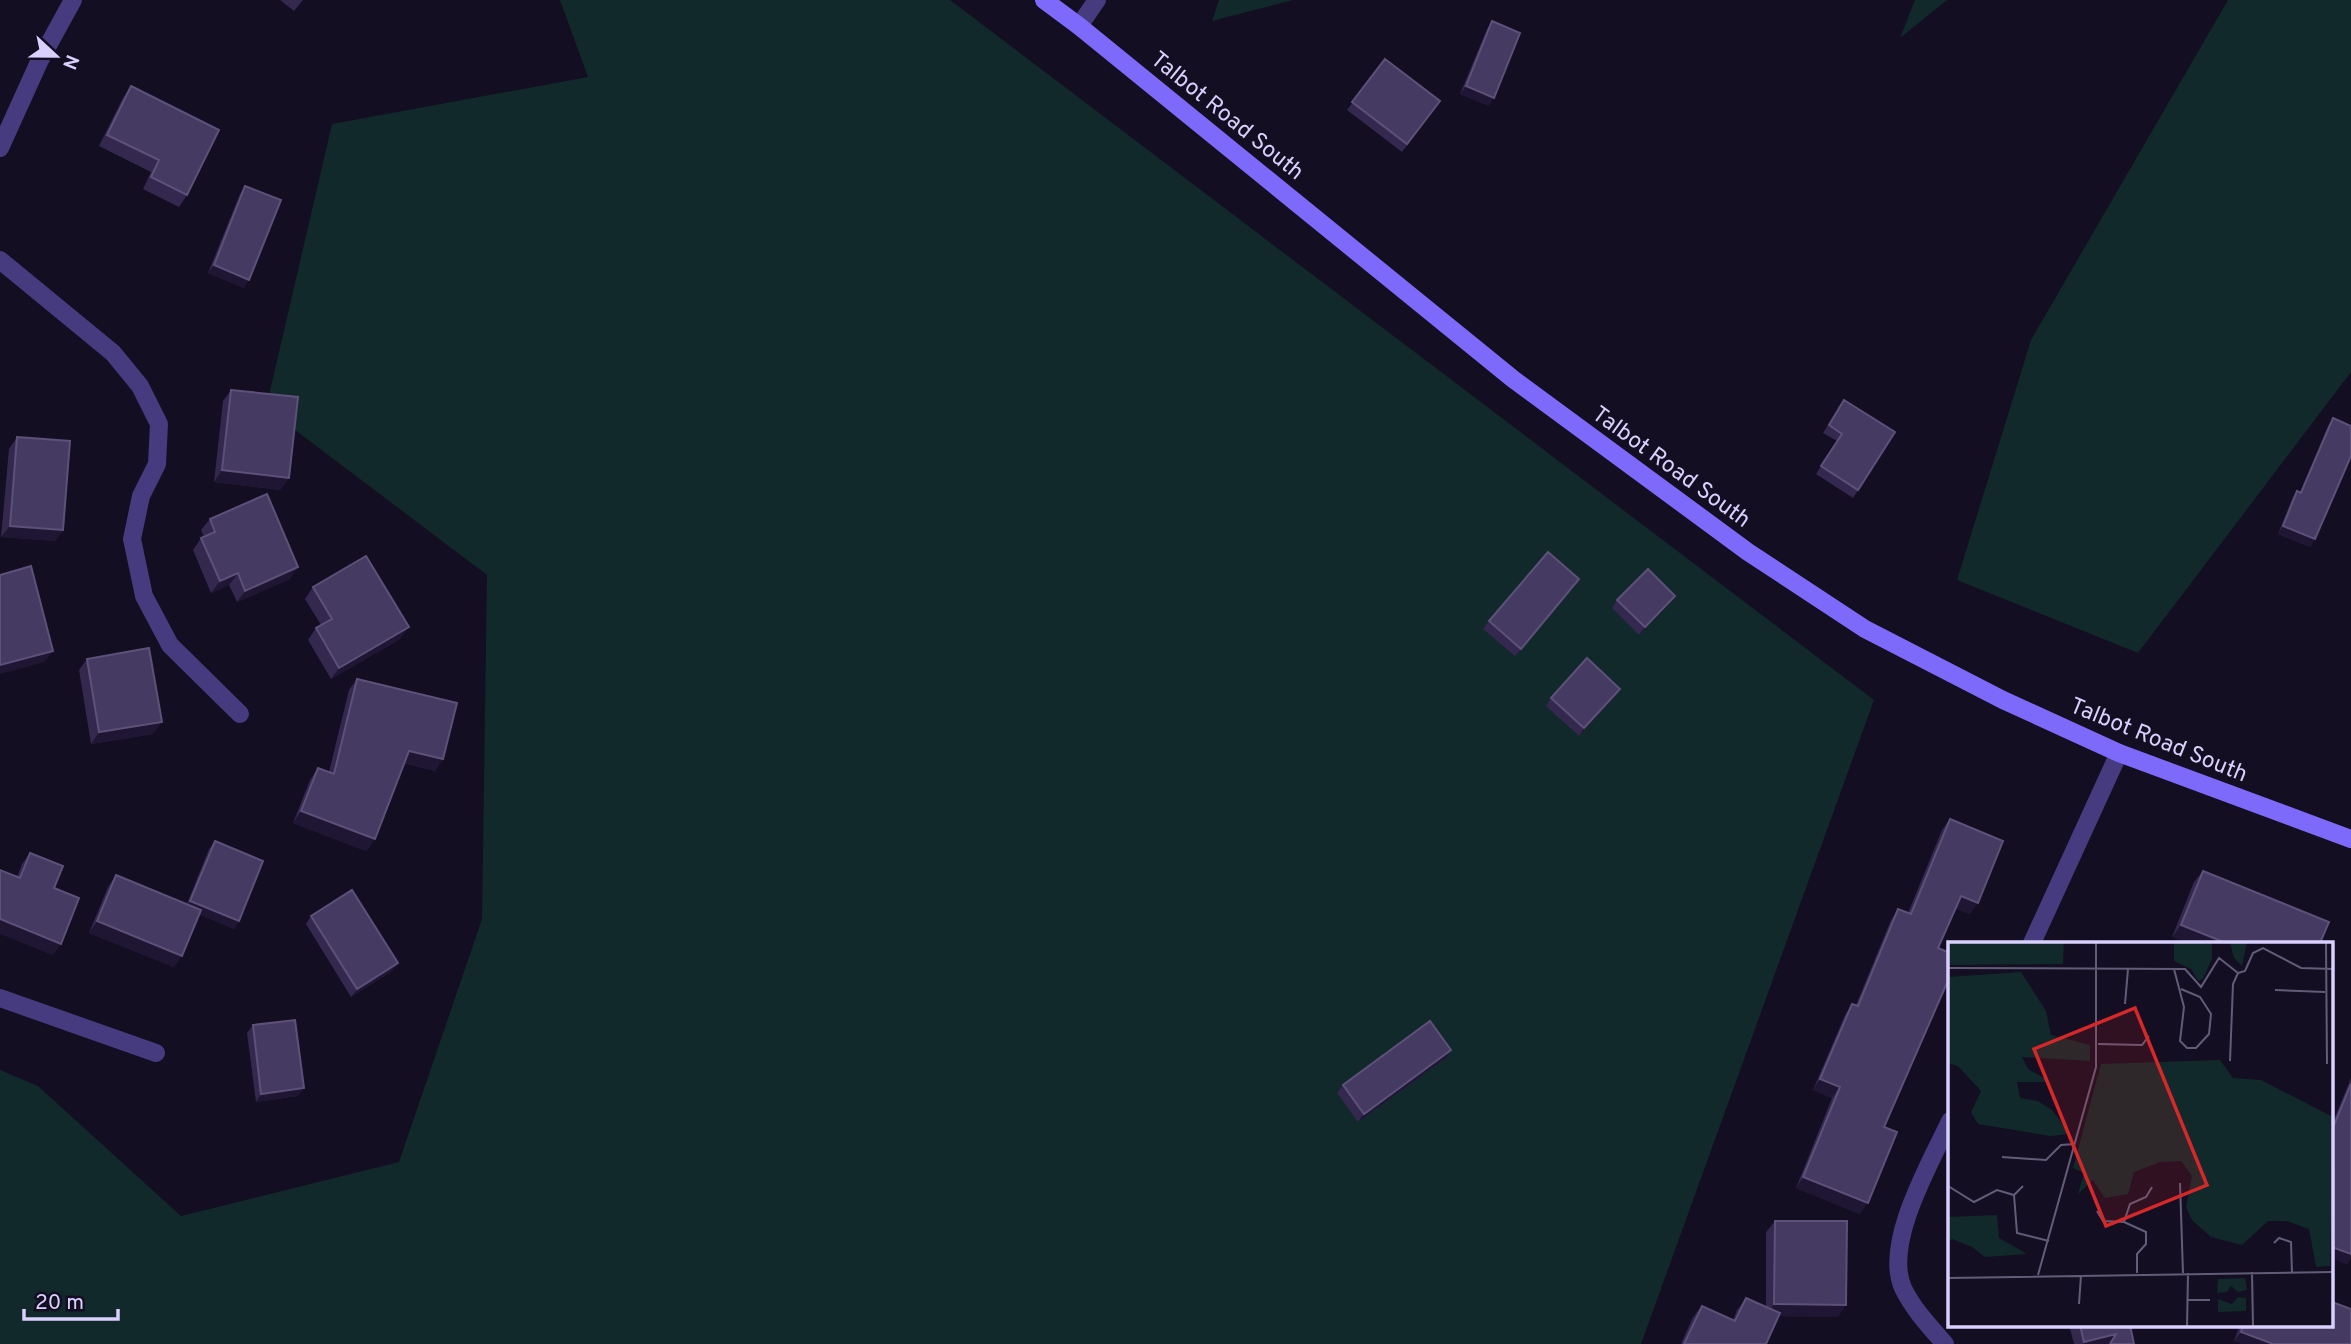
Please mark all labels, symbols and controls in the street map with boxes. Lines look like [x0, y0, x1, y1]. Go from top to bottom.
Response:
north arrow [21, 21, 91, 91]
street label: Talbot Road South [1144, 46, 1309, 188]
text: N [56, 51, 84, 72]
street label: Talbot Road South [1586, 401, 1756, 535]
street label: Talbot Road South [2065, 692, 2251, 790]
inset map [1948, 942, 2334, 1326]
scale bar [24, 1278, 119, 1322]
text: 20 m [35, 1290, 84, 1317]

